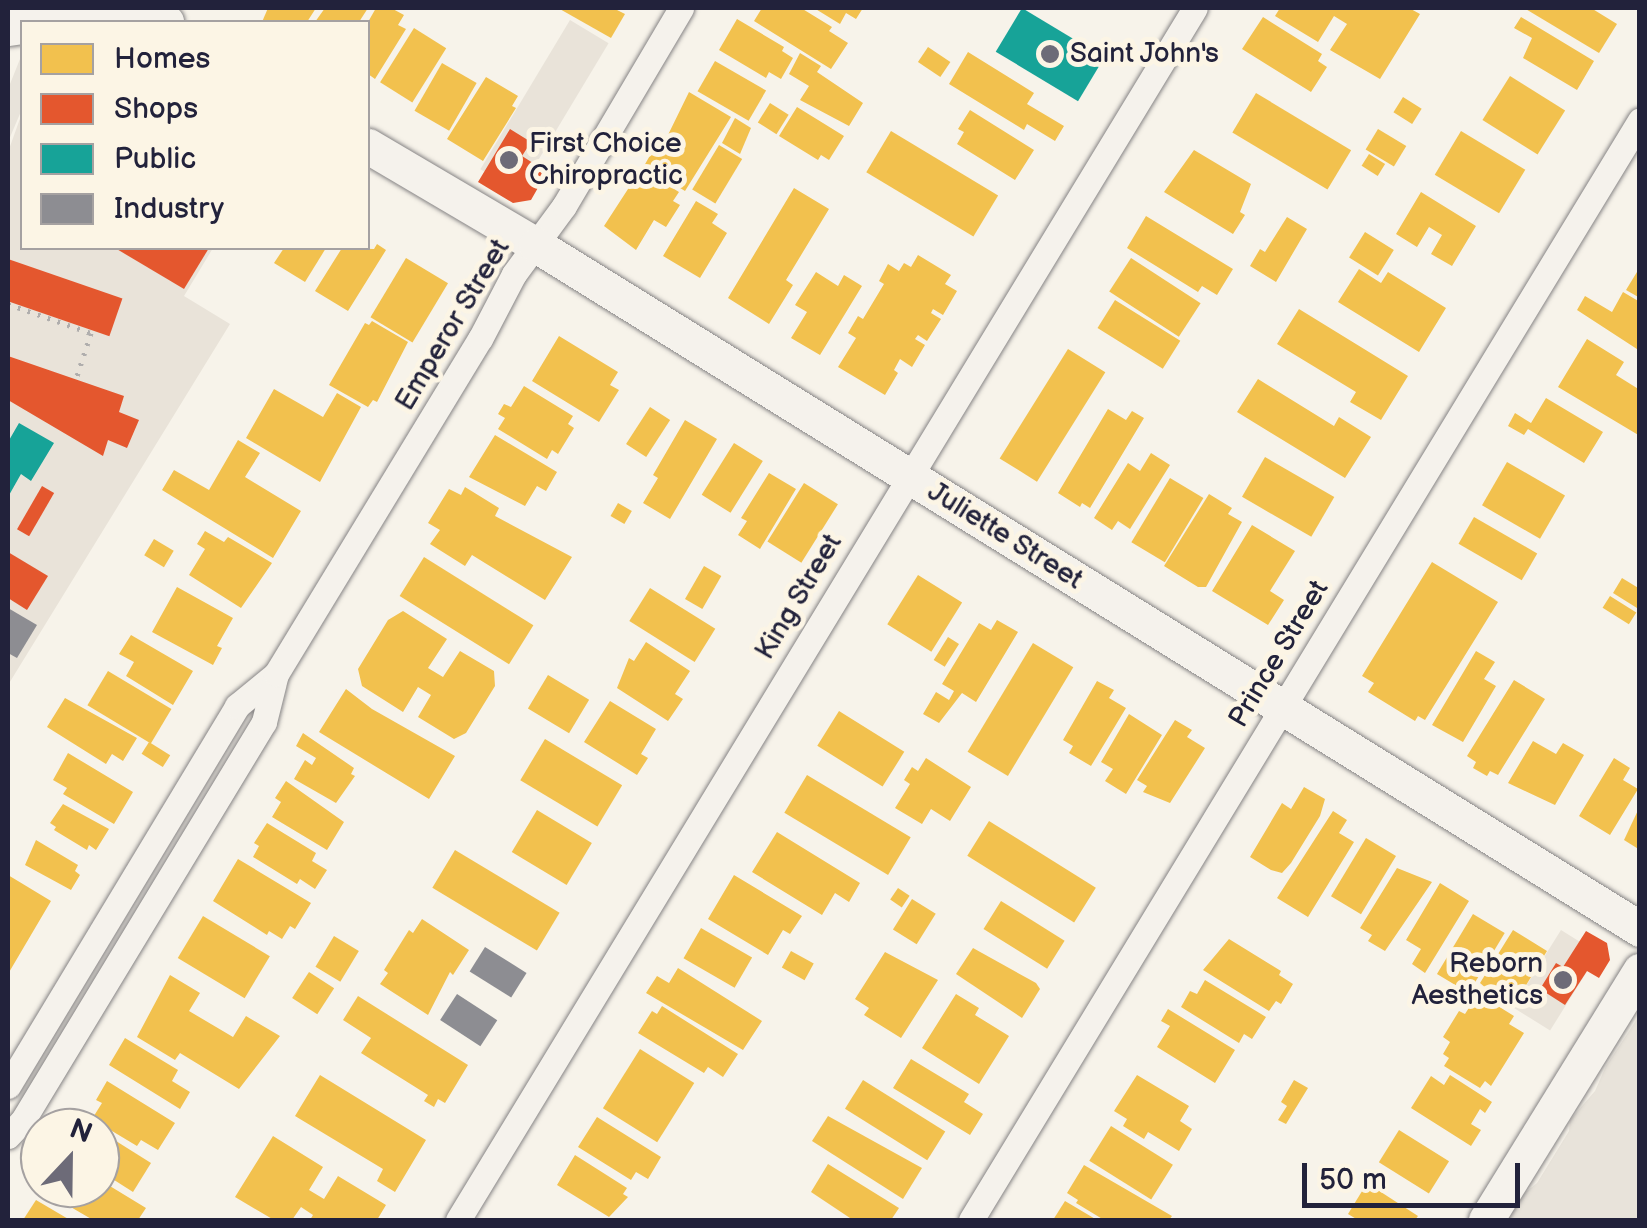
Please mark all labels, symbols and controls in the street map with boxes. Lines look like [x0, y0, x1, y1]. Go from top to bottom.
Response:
legend [20, 20, 370, 250]
place label: Saint John's [1070, 37, 1220, 71]
text: Homes [114, 41, 210, 77]
marker: Saint John's [1039, 43, 1061, 65]
text: Shops [114, 91, 198, 127]
place label: First Choice Chiropractic [529, 127, 683, 193]
text: Public [114, 141, 196, 177]
marker: First Choice Chiropractic [498, 149, 520, 171]
text: Industry [114, 191, 224, 227]
street label: Emperor Street [389, 233, 517, 417]
street label: Juliette Street [921, 475, 1089, 597]
street label: King Street [748, 528, 850, 666]
street label: Prince Street [1222, 574, 1336, 734]
place label: Reborn Aesthetics [1411, 947, 1543, 1013]
marker: Reborn Aesthetics [1552, 969, 1574, 991]
north arrow [20, 1108, 120, 1208]
text: N [65, 1112, 97, 1151]
scale bar [1307, 1143, 1524, 1205]
text: 50 m [1319, 1162, 1387, 1198]

